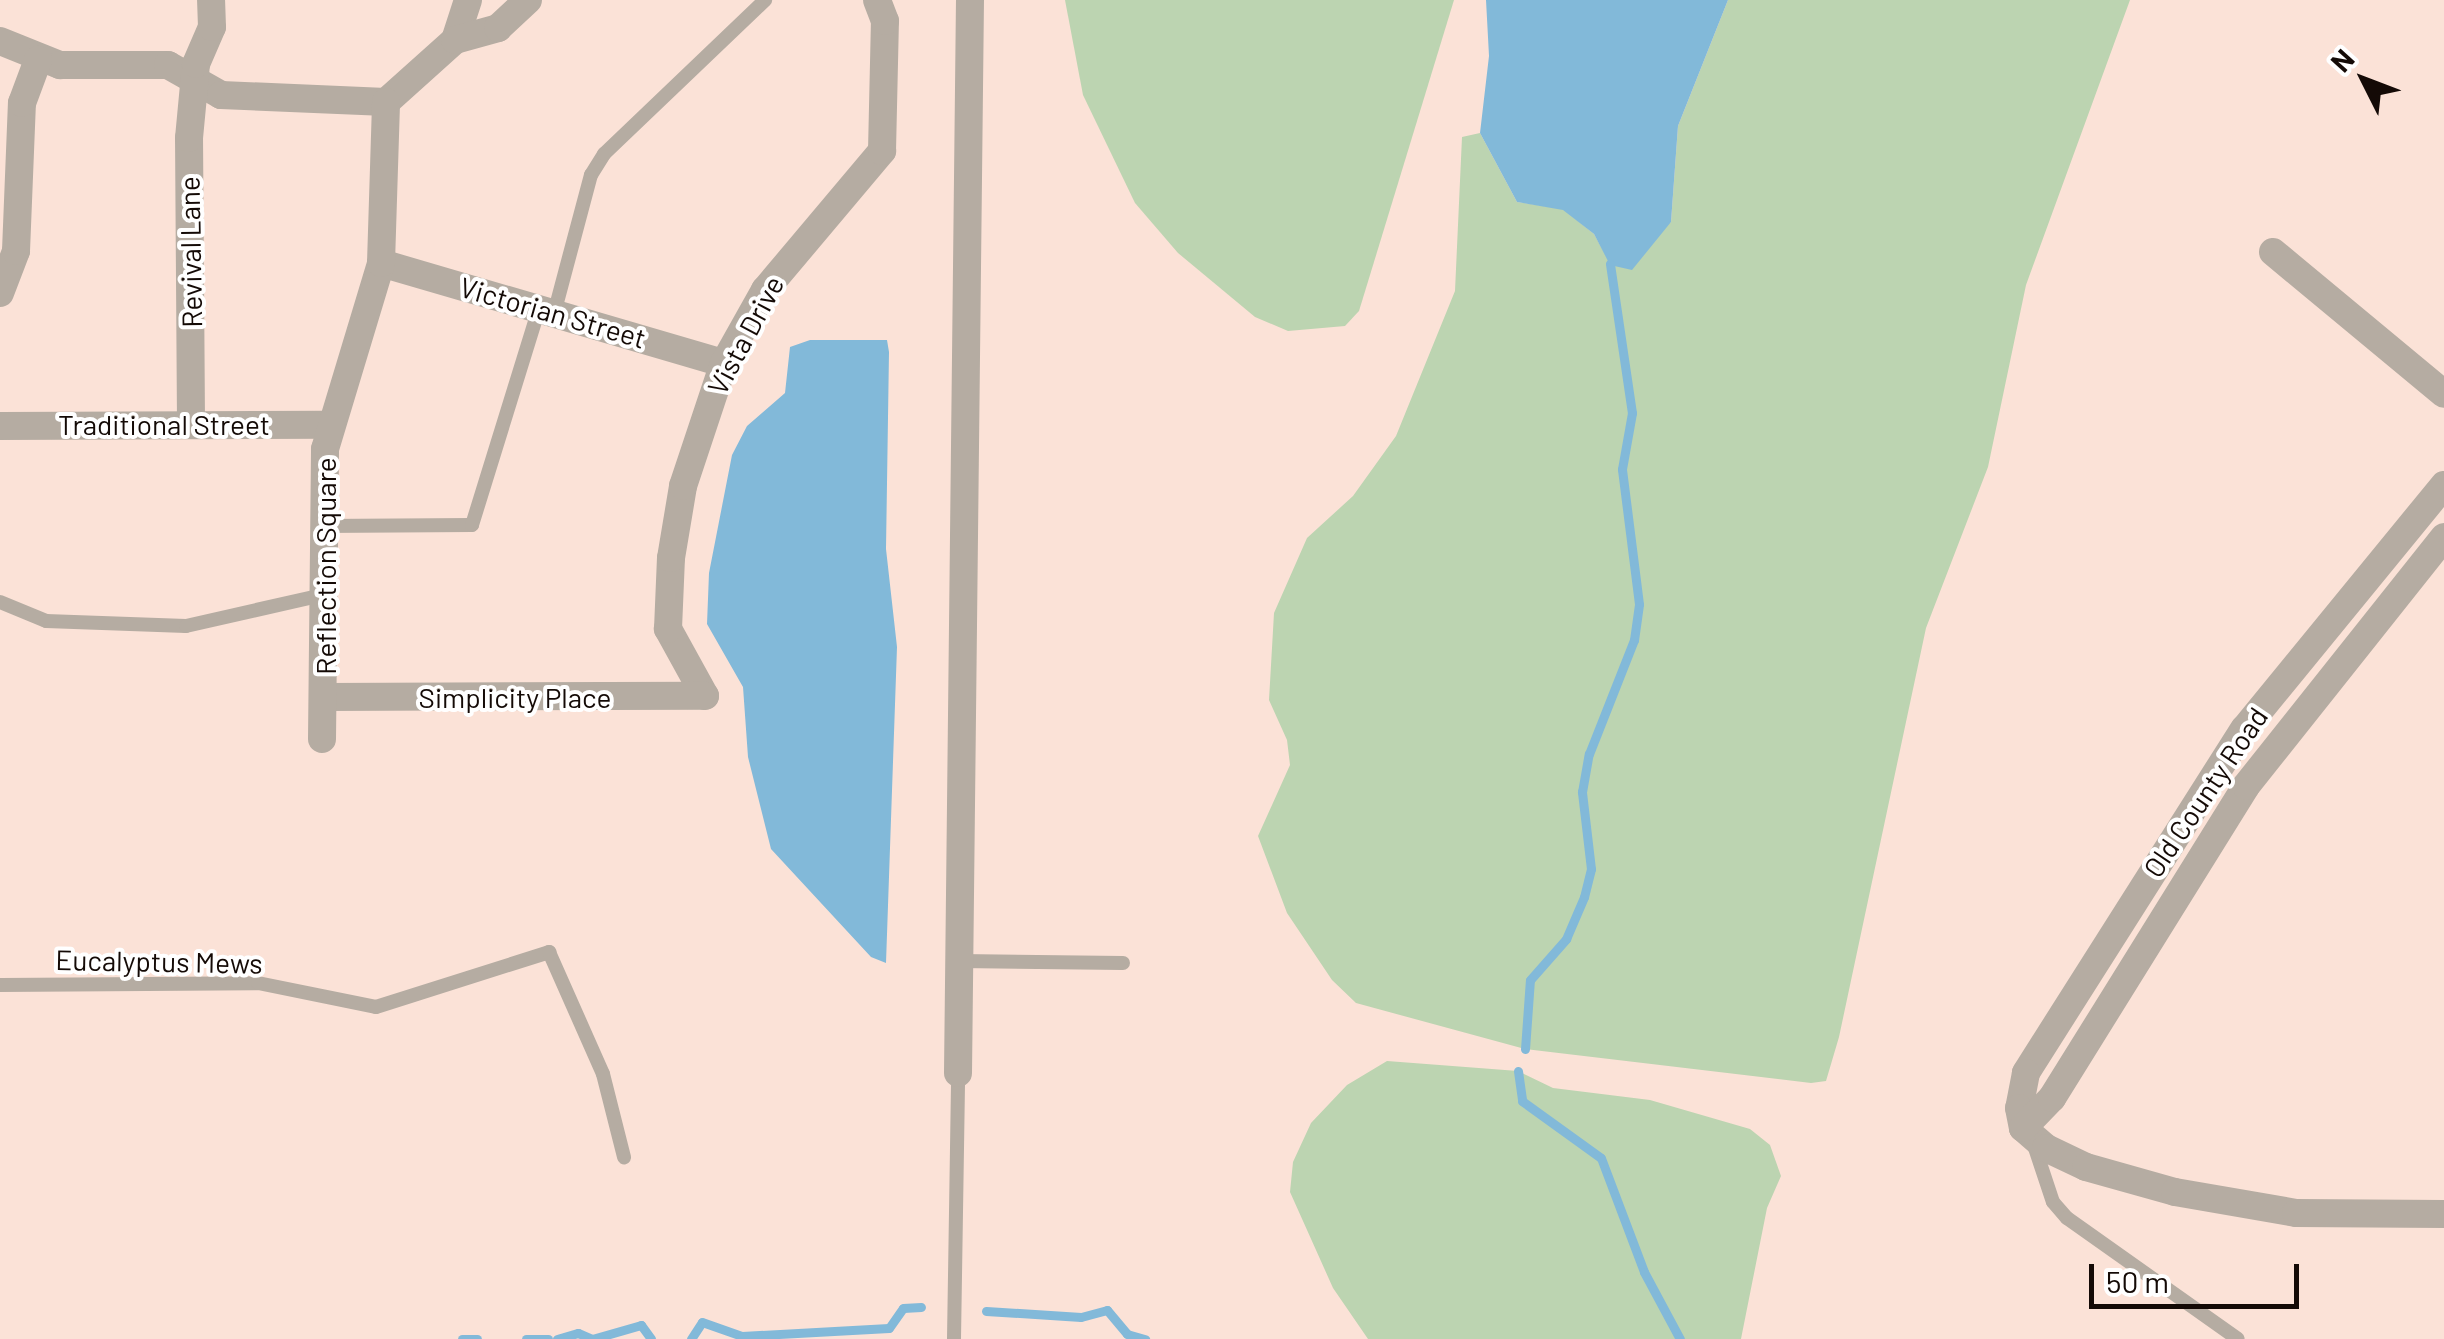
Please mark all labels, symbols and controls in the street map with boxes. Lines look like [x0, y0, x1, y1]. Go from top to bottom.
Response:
north arrow [2314, 30, 2414, 130]
text: N [2323, 42, 2361, 78]
street label: Revival Lane [172, 176, 208, 328]
street label: Victorian Street [456, 269, 650, 355]
street label: Vista Drive [700, 270, 790, 400]
street label: Traditional Street [58, 407, 270, 441]
street label: Reflection Square [308, 457, 342, 675]
street label: Simplicity Place [419, 680, 611, 714]
street label: Old County Road [2136, 701, 2274, 883]
street label: Eucalyptus Mews [55, 942, 263, 980]
scale bar [2094, 1244, 2304, 1306]
text: 50 m [2106, 1263, 2169, 1299]

